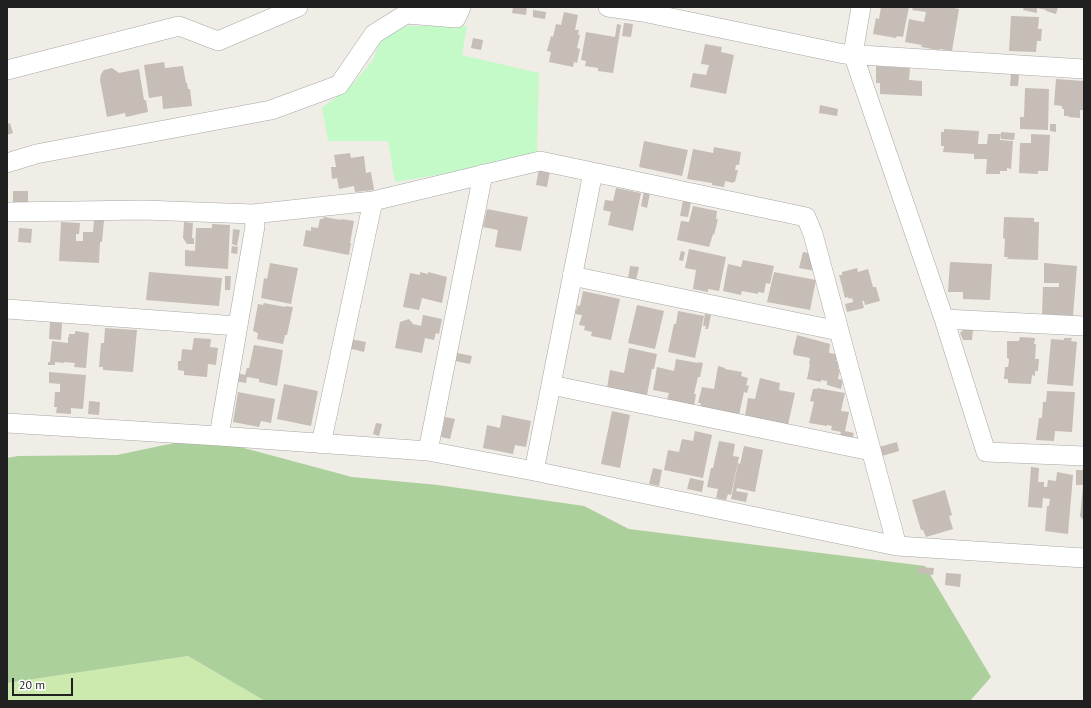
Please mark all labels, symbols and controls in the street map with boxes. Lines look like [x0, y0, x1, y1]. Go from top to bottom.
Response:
scale bar [14, 670, 75, 696]
text: 20 m [19, 677, 45, 692]

